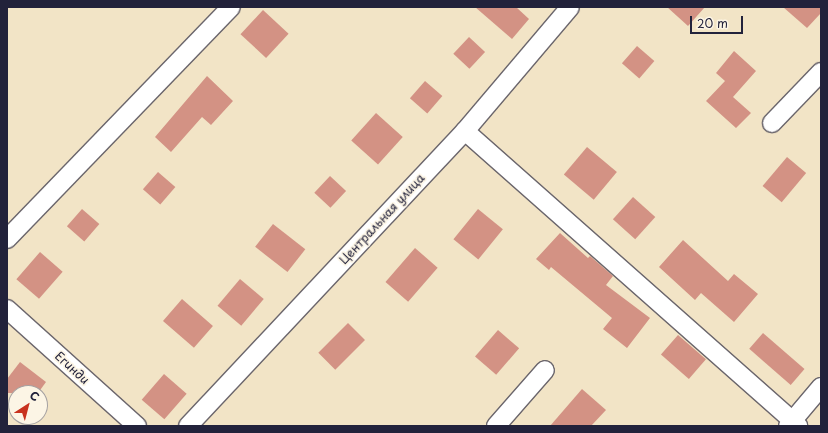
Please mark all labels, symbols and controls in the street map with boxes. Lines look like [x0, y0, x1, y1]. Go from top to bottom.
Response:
scale bar [692, 8, 745, 34]
text: 20 m [697, 14, 728, 32]
street label: Центральная улица [336, 171, 428, 267]
street label: Егинди [52, 349, 92, 387]
north arrow [8, 385, 48, 425]
text: С [26, 386, 43, 405]

